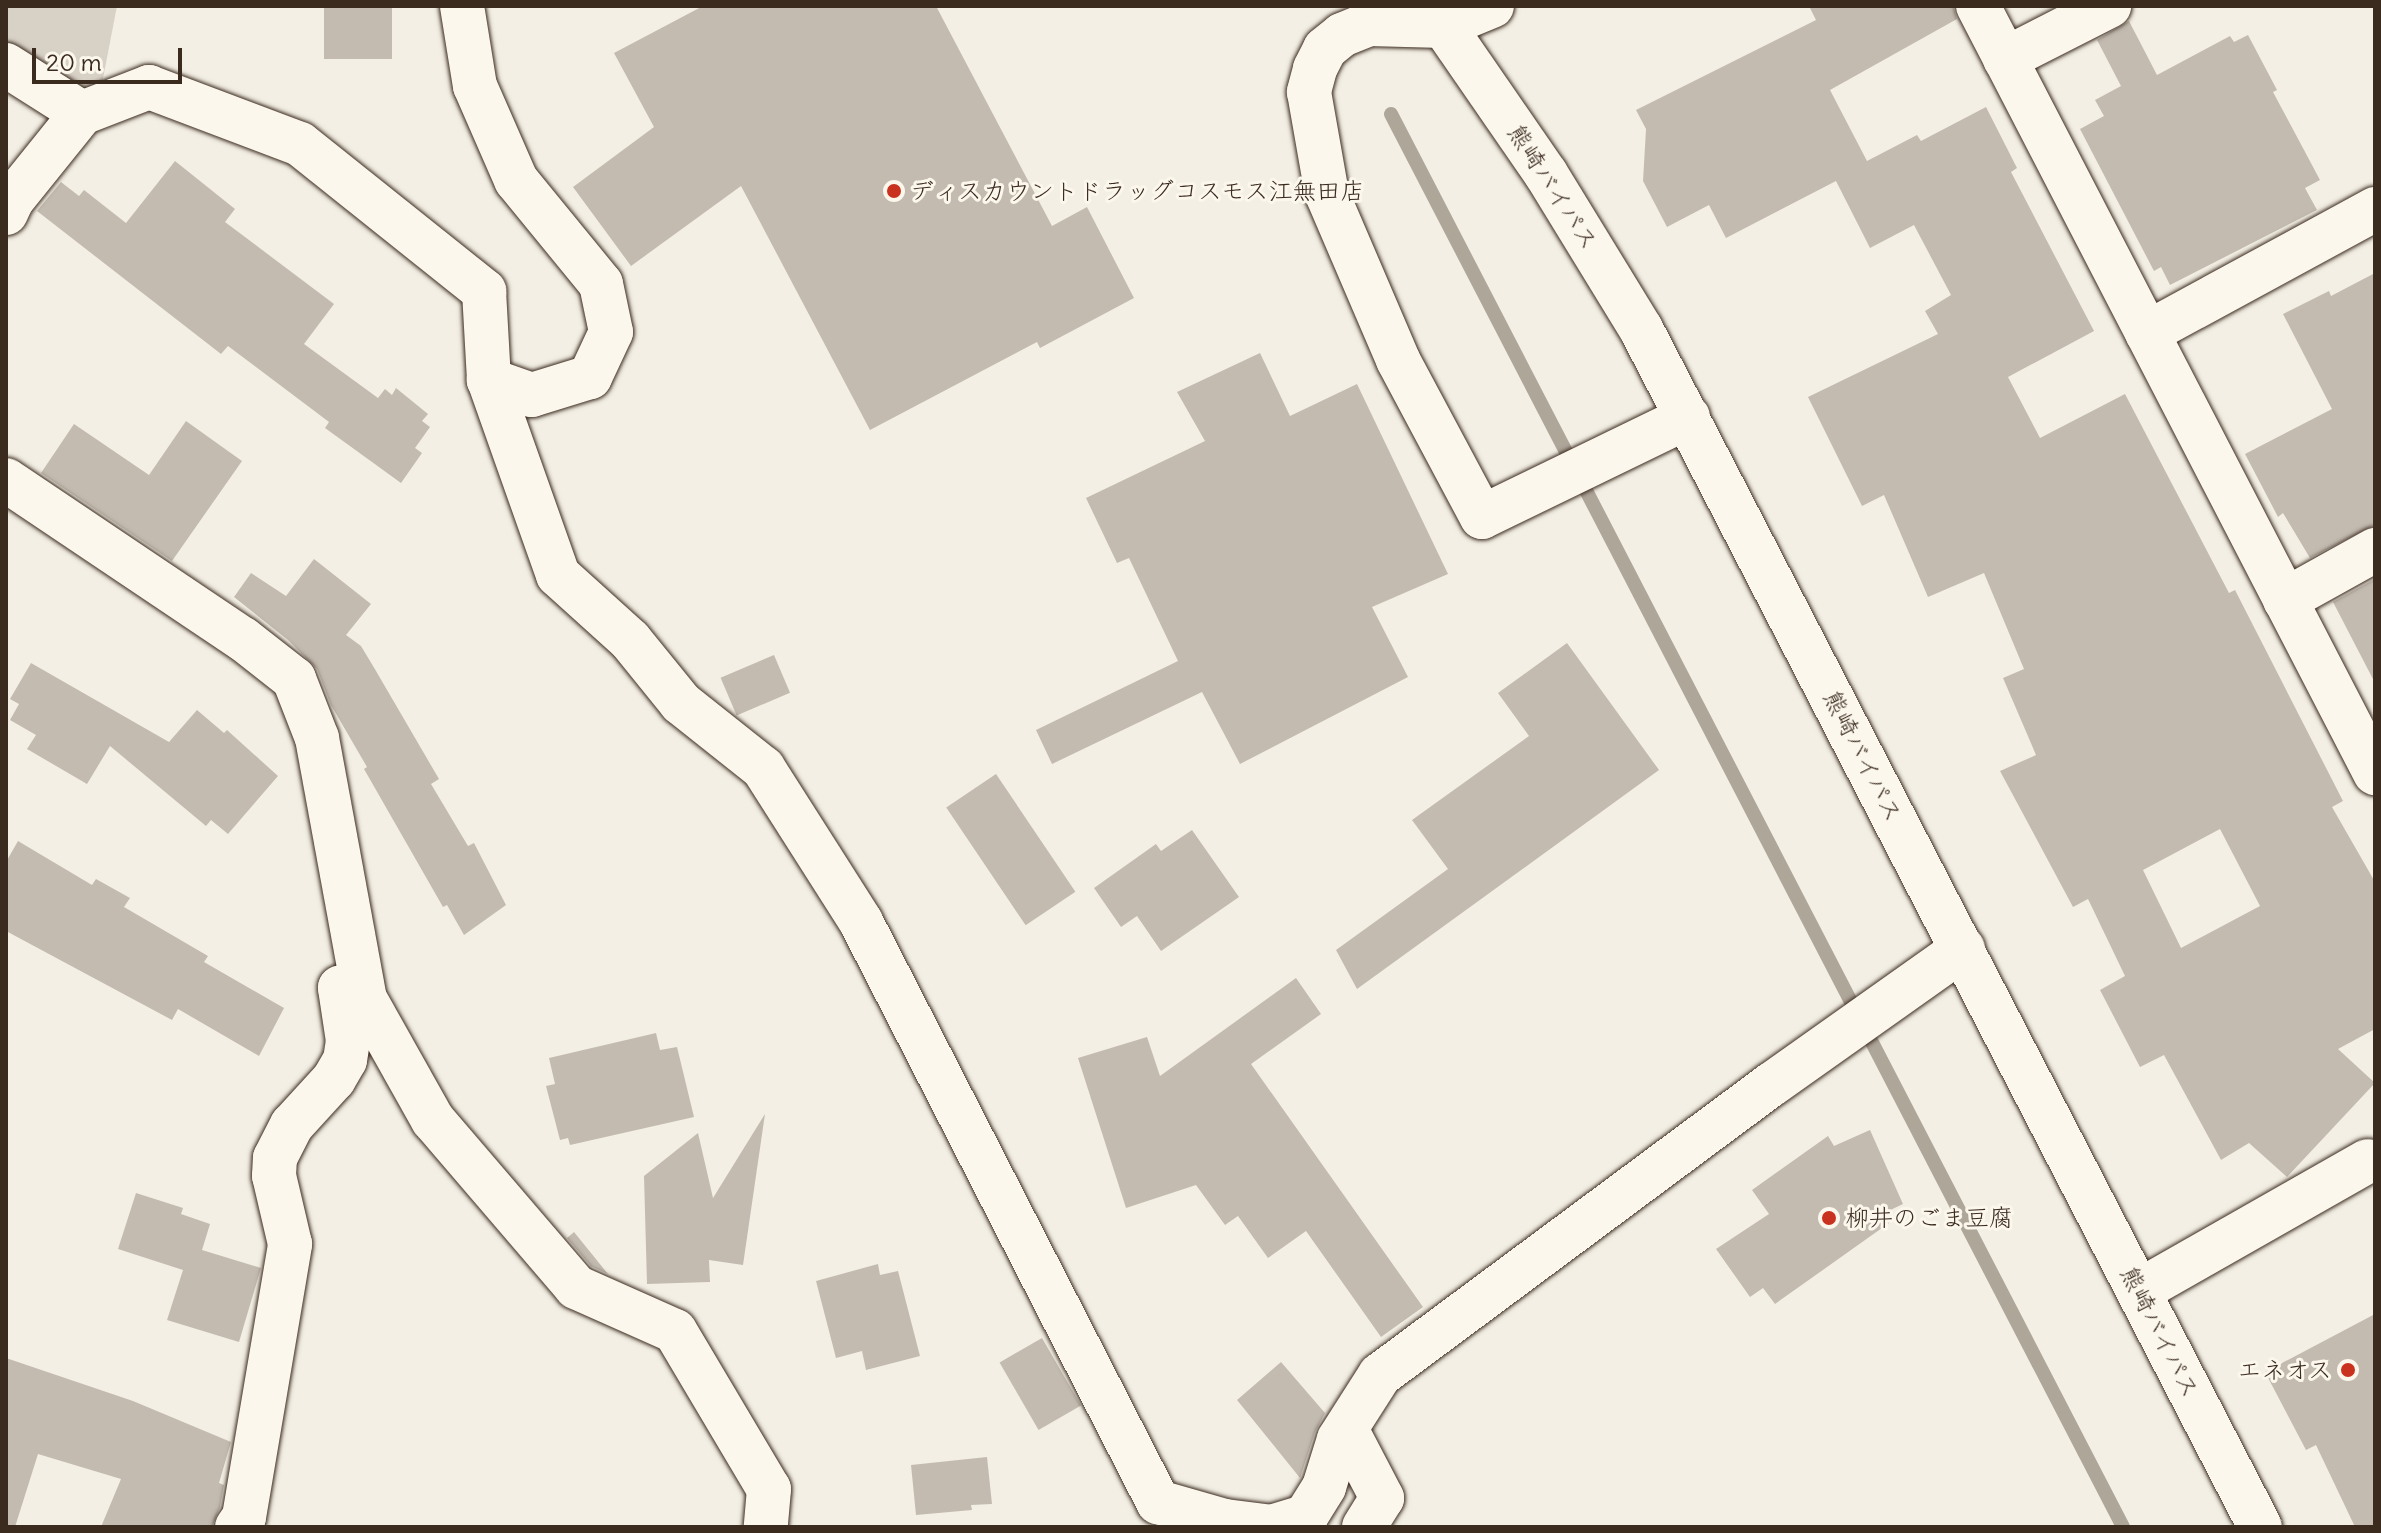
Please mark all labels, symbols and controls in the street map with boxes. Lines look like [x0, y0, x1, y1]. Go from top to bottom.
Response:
scale bar [36, 32, 186, 82]
text: 20 m [46, 47, 102, 77]
street label: 熊崎バイパス [1502, 119, 1604, 255]
place label: ディスカウントドラッグコスモス江無田店 [910, 177, 1366, 205]
marker: ディスカウントドラッグコスモス江無田店 [885, 182, 903, 200]
street label: 熊崎バイパス [1817, 685, 1909, 827]
place label: 柳井のごま豆腐 [1845, 1204, 2013, 1232]
marker: 柳井のごま豆腐 [1820, 1209, 1838, 1227]
street label: 熊崎バイパス [2114, 1261, 2206, 1403]
place label: エネオス [2236, 1356, 2332, 1384]
marker: エネオス [2339, 1361, 2357, 1379]

